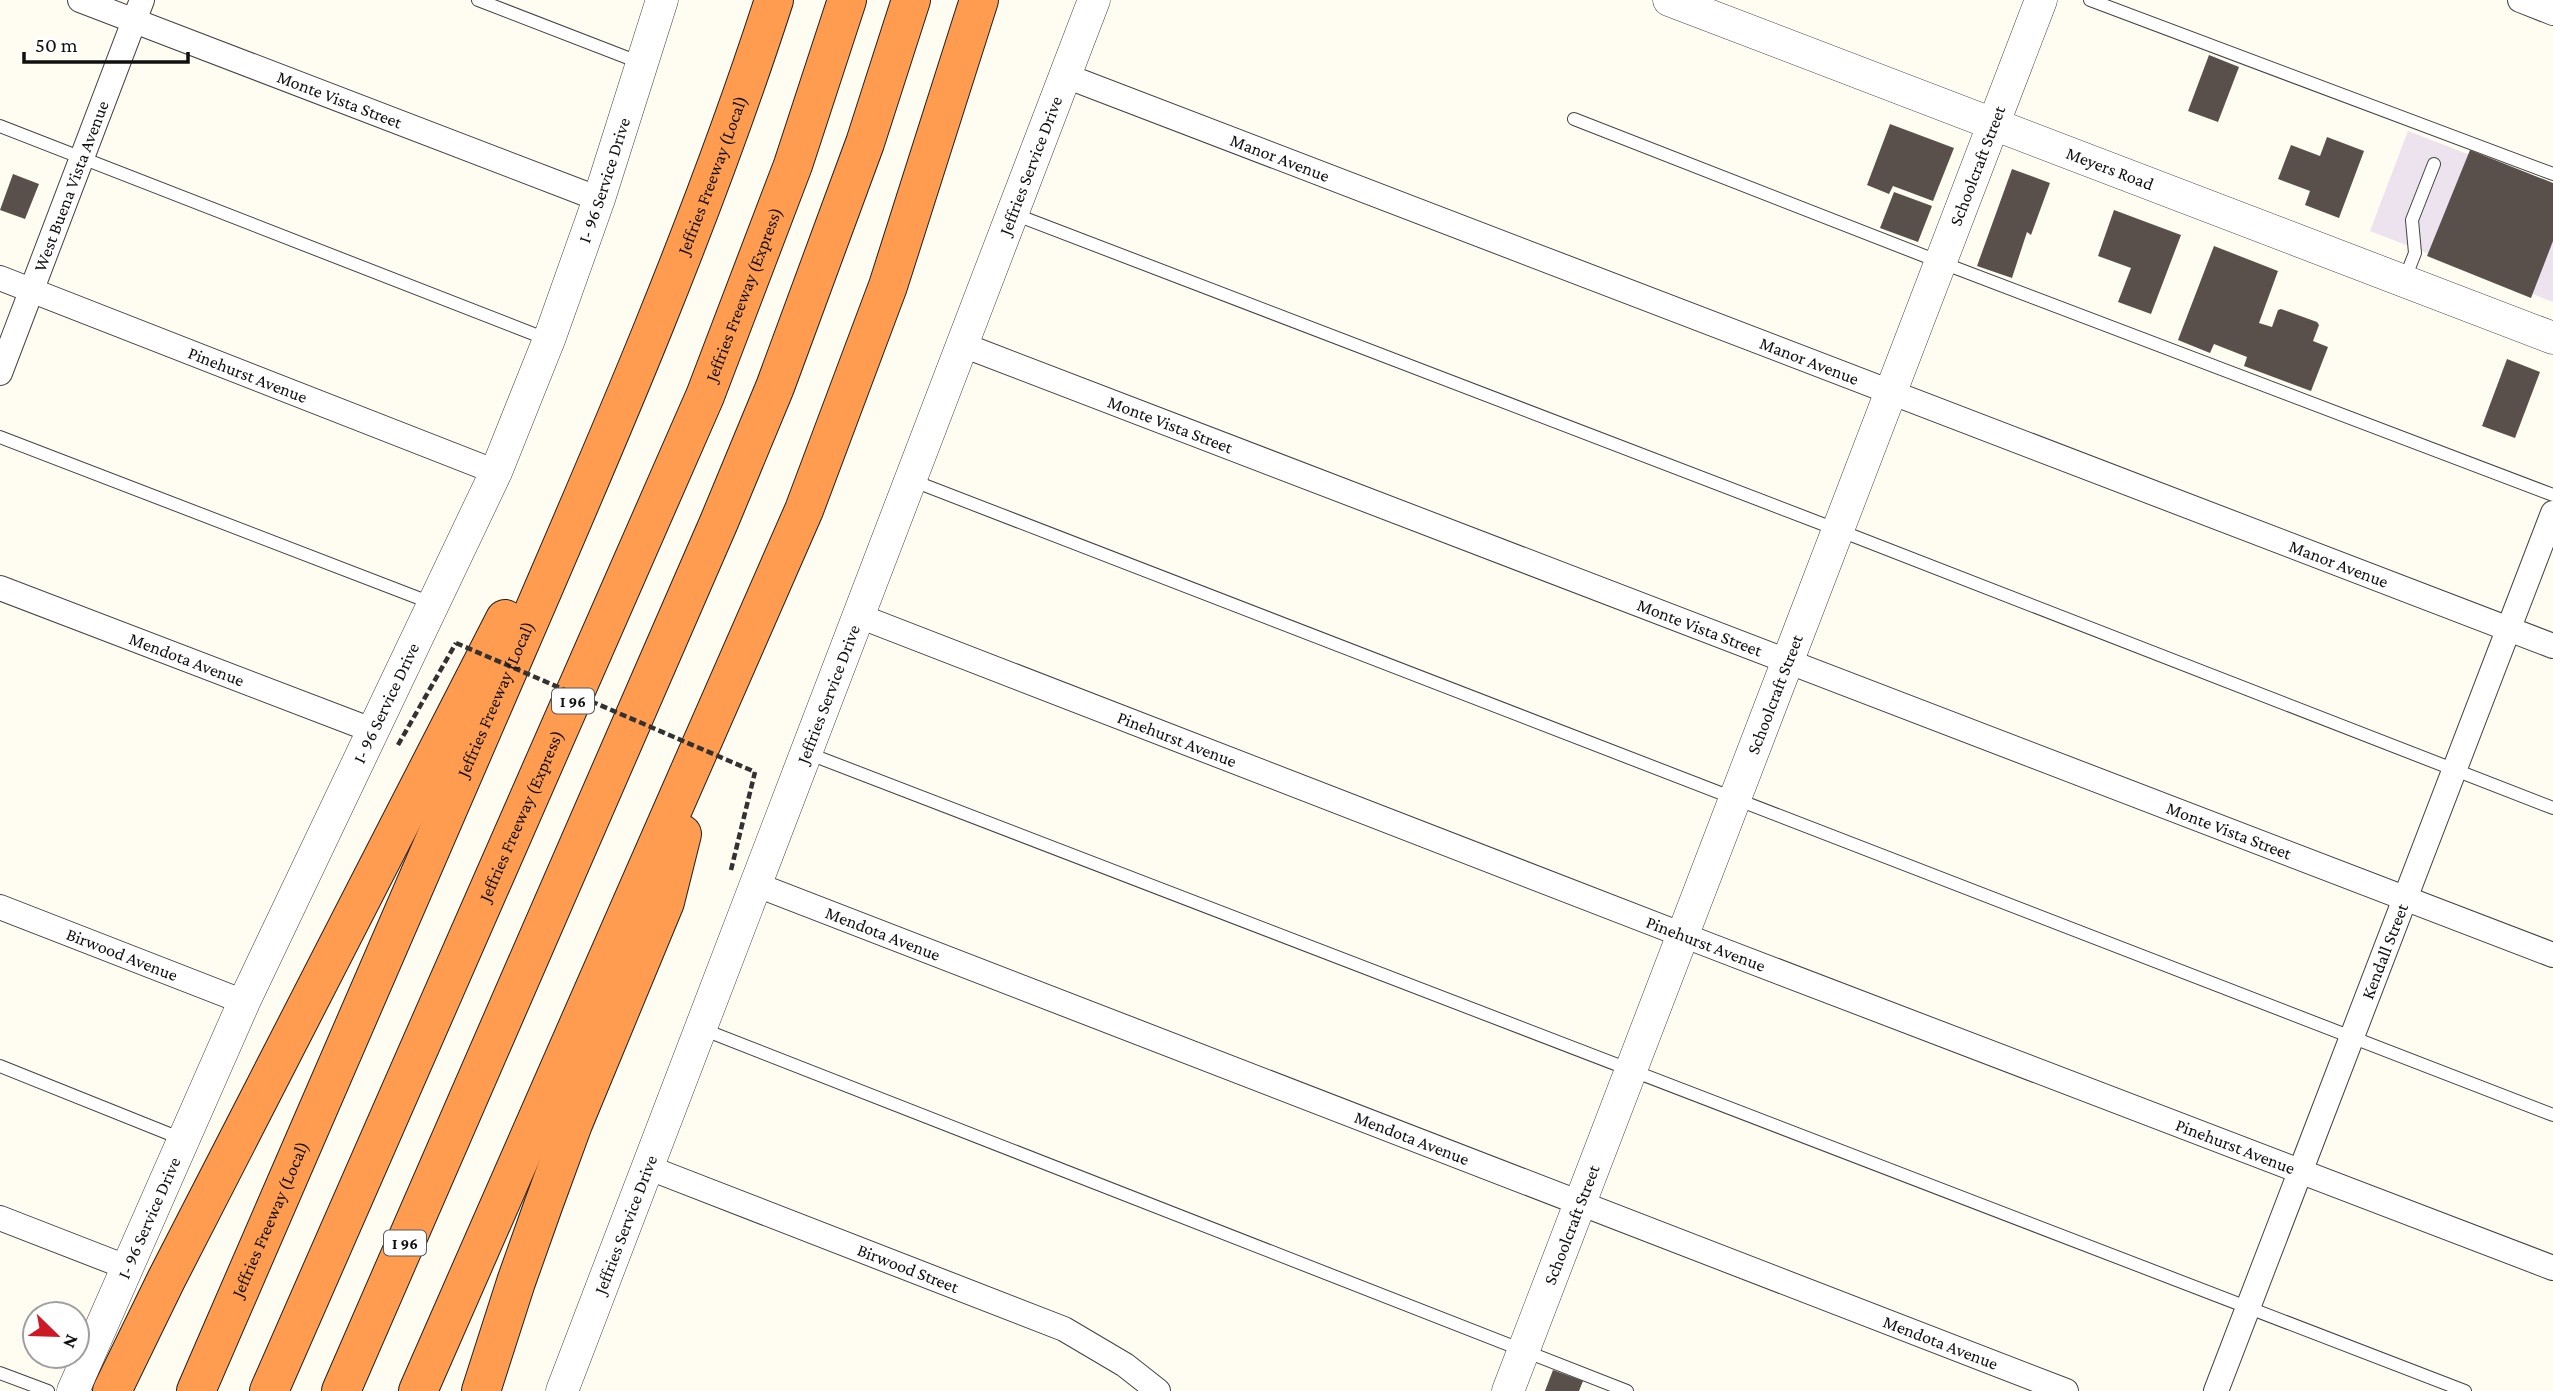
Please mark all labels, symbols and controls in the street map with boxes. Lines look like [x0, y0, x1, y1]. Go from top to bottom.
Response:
scale bar [24, 21, 189, 65]
text: 50 m [35, 33, 78, 57]
street label: Monte Vista Street [274, 67, 406, 133]
street label: Jeffries Freeway (Local) [673, 93, 752, 259]
street label: Jeffries Service Drive [994, 93, 1066, 240]
street label: West Buena Vista Avenue [30, 98, 113, 274]
street label: Schoolcraft Street [1945, 102, 2010, 229]
street label: I- 96 Service Drive [574, 115, 634, 246]
street label: Manor Avenue [1227, 130, 1332, 186]
street label: Meyers Road [2063, 143, 2157, 195]
street label: Jeffries Freeway (Express) [701, 204, 787, 386]
street label: Manor Avenue [1757, 333, 1862, 389]
street label: Pinehurst Avenue [185, 343, 310, 407]
street label: Monte Vista Street [1105, 391, 1237, 458]
street label: Manor Avenue [2286, 536, 2391, 592]
street label: Monte Vista Street [1634, 595, 1766, 661]
street label: Jeffries Freeway (Local) [452, 618, 539, 782]
street label: Jeffries Service Drive [792, 622, 864, 768]
street label: Mendota Avenue [126, 628, 247, 691]
street label: Schoolcraft Street [1743, 631, 1807, 757]
street label: I- 96 Service Drive [349, 640, 423, 766]
road number: I 96 [552, 688, 594, 714]
street label: Pinehurst Avenue [1114, 707, 1240, 771]
street label: Jeffries Freeway (Express) [474, 727, 568, 906]
street label: Monte Vista Street [2164, 798, 2295, 864]
street label: Kendall Street [2357, 900, 2413, 1002]
street label: Mendota Avenue [823, 902, 943, 965]
street label: Pinehurst Avenue [1643, 912, 1768, 976]
street label: Birwood Avenue [64, 924, 181, 985]
street label: Mendota Avenue [1351, 1107, 1472, 1169]
street label: Pinehurst Avenue [2173, 1115, 2298, 1178]
street label: Jeffries Freeway (Local) [227, 1138, 313, 1302]
street label: Jeffries Service Drive [589, 1152, 661, 1299]
street label: I- 96 Service Drive [114, 1154, 185, 1282]
street label: Schoolcraft Street [1540, 1161, 1604, 1288]
road number: I 96 [384, 1231, 426, 1256]
street label: Birwood Street [854, 1240, 962, 1297]
north arrow [21, 1300, 91, 1370]
street label: Mendota Avenue [1880, 1311, 2001, 1374]
text: N [59, 1331, 83, 1352]

